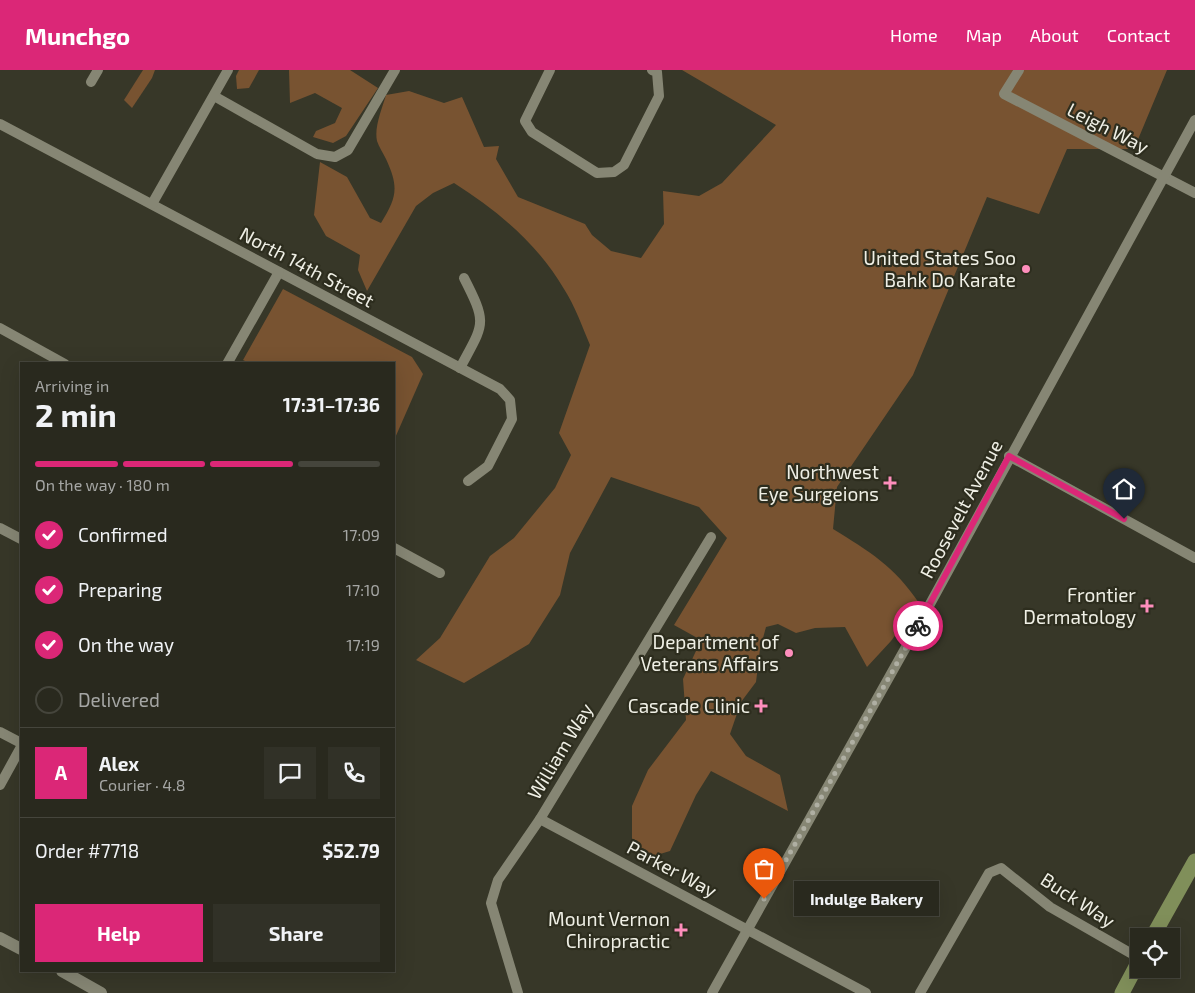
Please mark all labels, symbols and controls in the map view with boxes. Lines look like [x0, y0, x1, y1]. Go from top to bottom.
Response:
text: Munchgo [25, 21, 130, 50]
text: Home [890, 24, 938, 46]
text: Map [966, 24, 1002, 46]
text: About [1030, 24, 1079, 46]
text: Contact [1107, 24, 1170, 46]
street label: Leigh Way [1064, 97, 1153, 158]
street label: North 14th Street [236, 221, 378, 312]
place label: United States Soo Bahk Do Karate [863, 246, 1016, 291]
marker: United States Soo Bahk Do Karate [1020, 263, 1032, 275]
text: Arriving in [35, 376, 109, 395]
text: 17:31–17:36 [283, 393, 380, 416]
text: 2 min [35, 395, 117, 433]
street label: Roosevelt Avenue [914, 436, 1007, 582]
place label: Northwest Eye Surgeions [758, 460, 879, 505]
pin [1103, 468, 1145, 519]
text: On the way · 180 m [35, 475, 170, 494]
icon: home [1110, 475, 1138, 503]
marker: Northwest Eye Surgeions [883, 476, 897, 490]
icon: check [35, 521, 63, 549]
text: Confirmed [78, 523, 168, 546]
text: 17:09 [343, 525, 380, 544]
icon: check [35, 576, 63, 604]
text: Preparing [78, 578, 162, 601]
text: 17:10 [346, 580, 380, 599]
place label: Frontier Dermatology [1023, 583, 1136, 628]
marker: Frontier Dermatology [1140, 599, 1154, 613]
courier [893, 601, 943, 651]
icon: bike [904, 612, 932, 640]
place label: Department of Veterans Affairs [640, 630, 780, 675]
icon: check [35, 631, 63, 659]
text: On the way [78, 633, 174, 656]
text: 17:19 [346, 635, 380, 654]
marker: Department of Veterans Affairs [783, 647, 795, 659]
text: Delivered [78, 688, 160, 711]
place label: Cascade Clinic [628, 694, 750, 717]
street label: William Way [522, 699, 597, 803]
marker: Cascade Clinic [754, 699, 768, 713]
button: chat [264, 747, 316, 799]
button: phone [328, 747, 380, 799]
text: Alex [99, 752, 139, 775]
text: A [55, 761, 67, 784]
text: Courier · 4.8 [99, 775, 186, 794]
street label: Parker Way [623, 835, 721, 902]
text: Order #7718 [35, 839, 139, 862]
text: $52.79 [322, 839, 380, 862]
pin [743, 848, 785, 899]
icon: bag [750, 855, 778, 883]
street label: Buck Way [1037, 867, 1120, 932]
callout: Indulge Bakery [794, 882, 939, 916]
text: Indulge Bakery [810, 889, 923, 908]
button: Help [35, 904, 203, 962]
button: Share [213, 904, 380, 962]
place label: Mount Vernon Chiropractic [548, 907, 670, 952]
marker: Mount Vernon Chiropractic [674, 923, 688, 937]
map controls [1130, 928, 1180, 978]
button: locate [1130, 928, 1180, 978]

